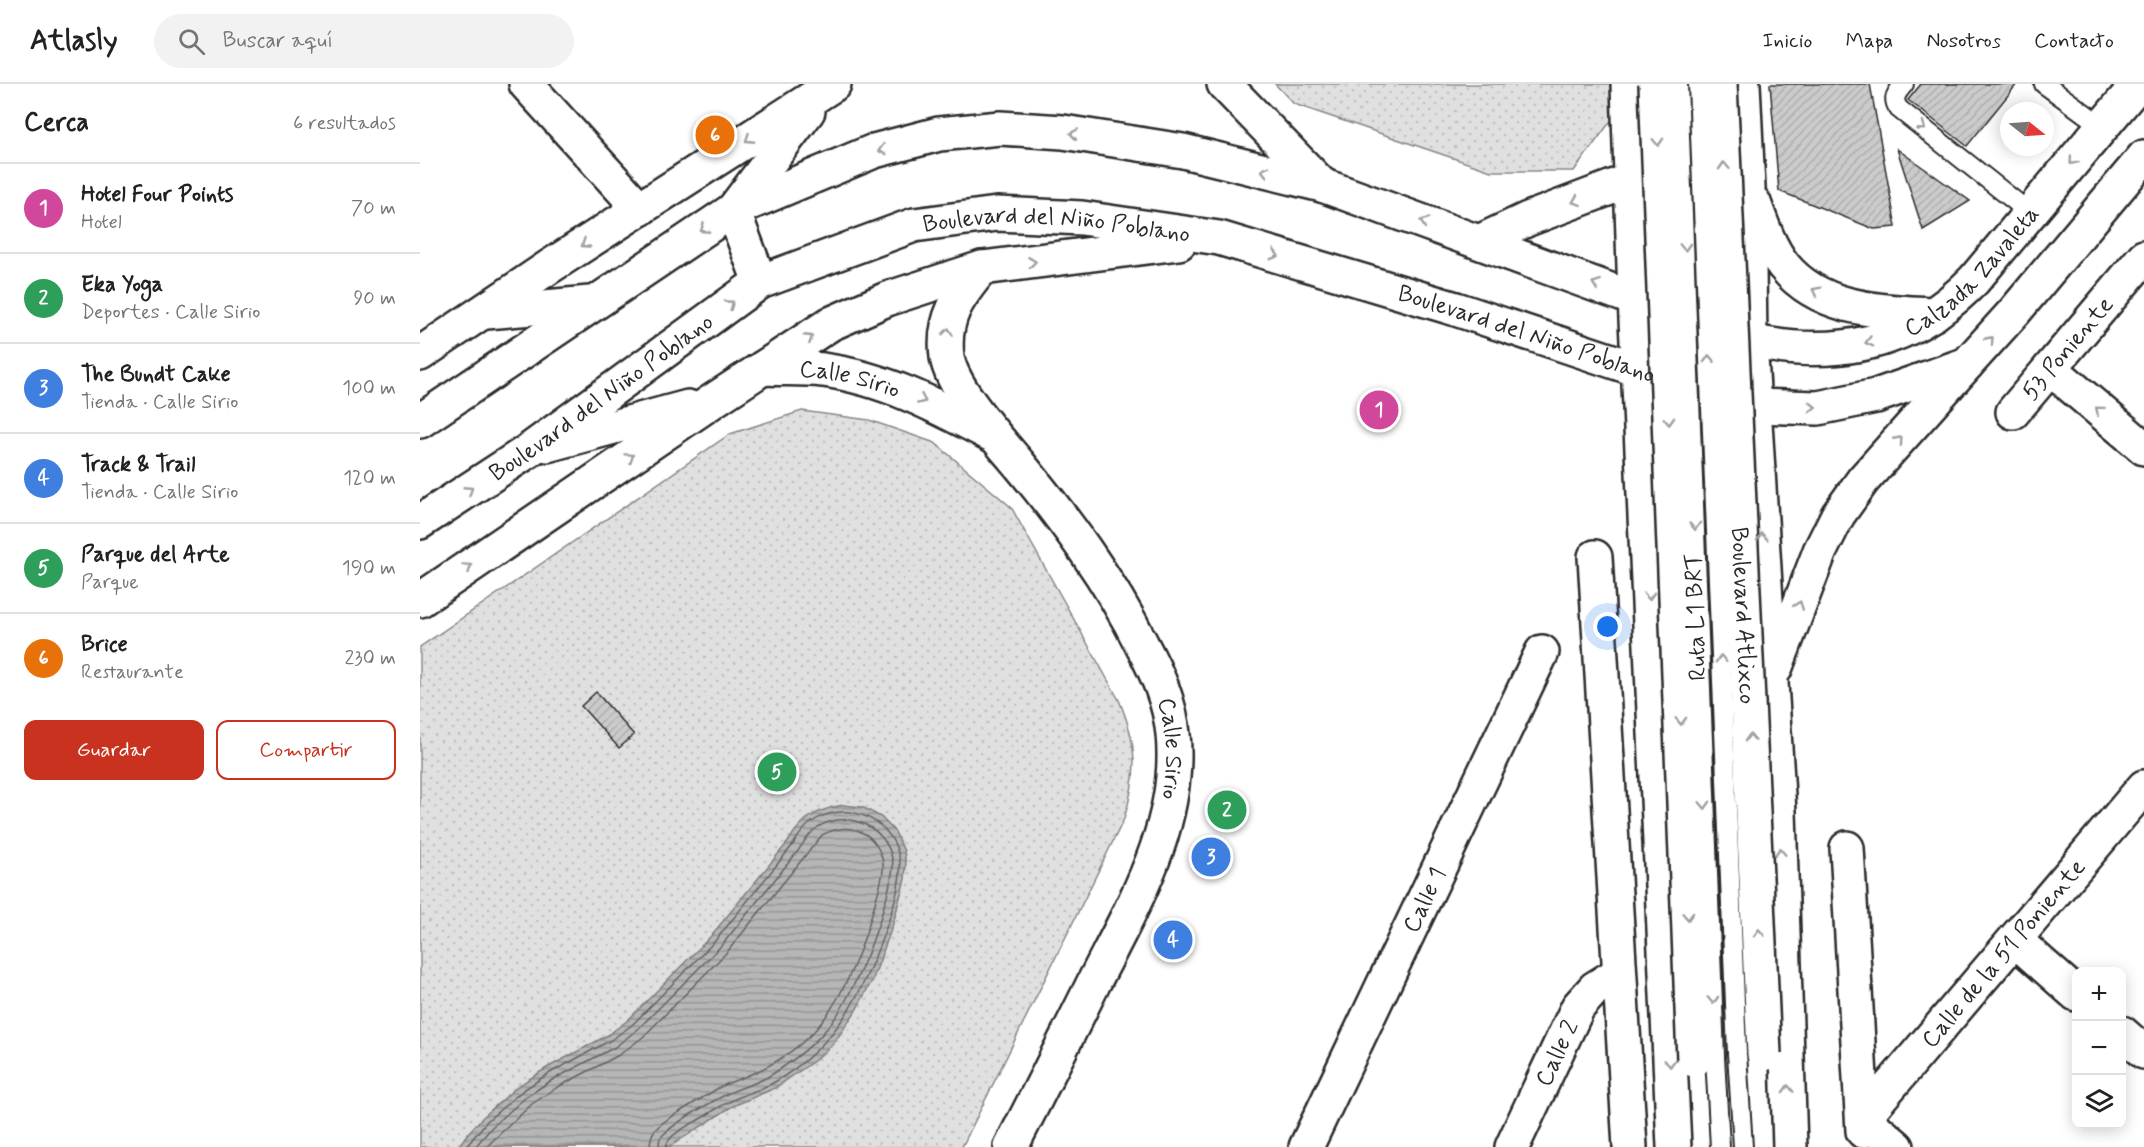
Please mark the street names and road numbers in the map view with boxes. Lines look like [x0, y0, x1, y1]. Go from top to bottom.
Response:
street label: Boulevard del Niño Poblano [921, 200, 1192, 251]
street label: Calzada Zavaleta [1899, 200, 2047, 345]
street label: Boulevard del Niño Poblano [1394, 278, 1659, 391]
street label: 53 Poniente [2016, 290, 2121, 407]
street label: Boulevard del Niño Poblano [484, 307, 720, 489]
street label: Calle Sirio [799, 355, 904, 406]
street label: Boulevard Atlixco [1723, 526, 1762, 705]
street label: Ruta L1 BRT [1679, 553, 1714, 681]
street label: Calle Sirio [1149, 694, 1188, 802]
street label: Calle de la 51 Poniente [1915, 853, 2093, 1055]
street label: Calle 1 [1396, 863, 1454, 938]
street label: Calle 2 [1529, 1015, 1587, 1092]

